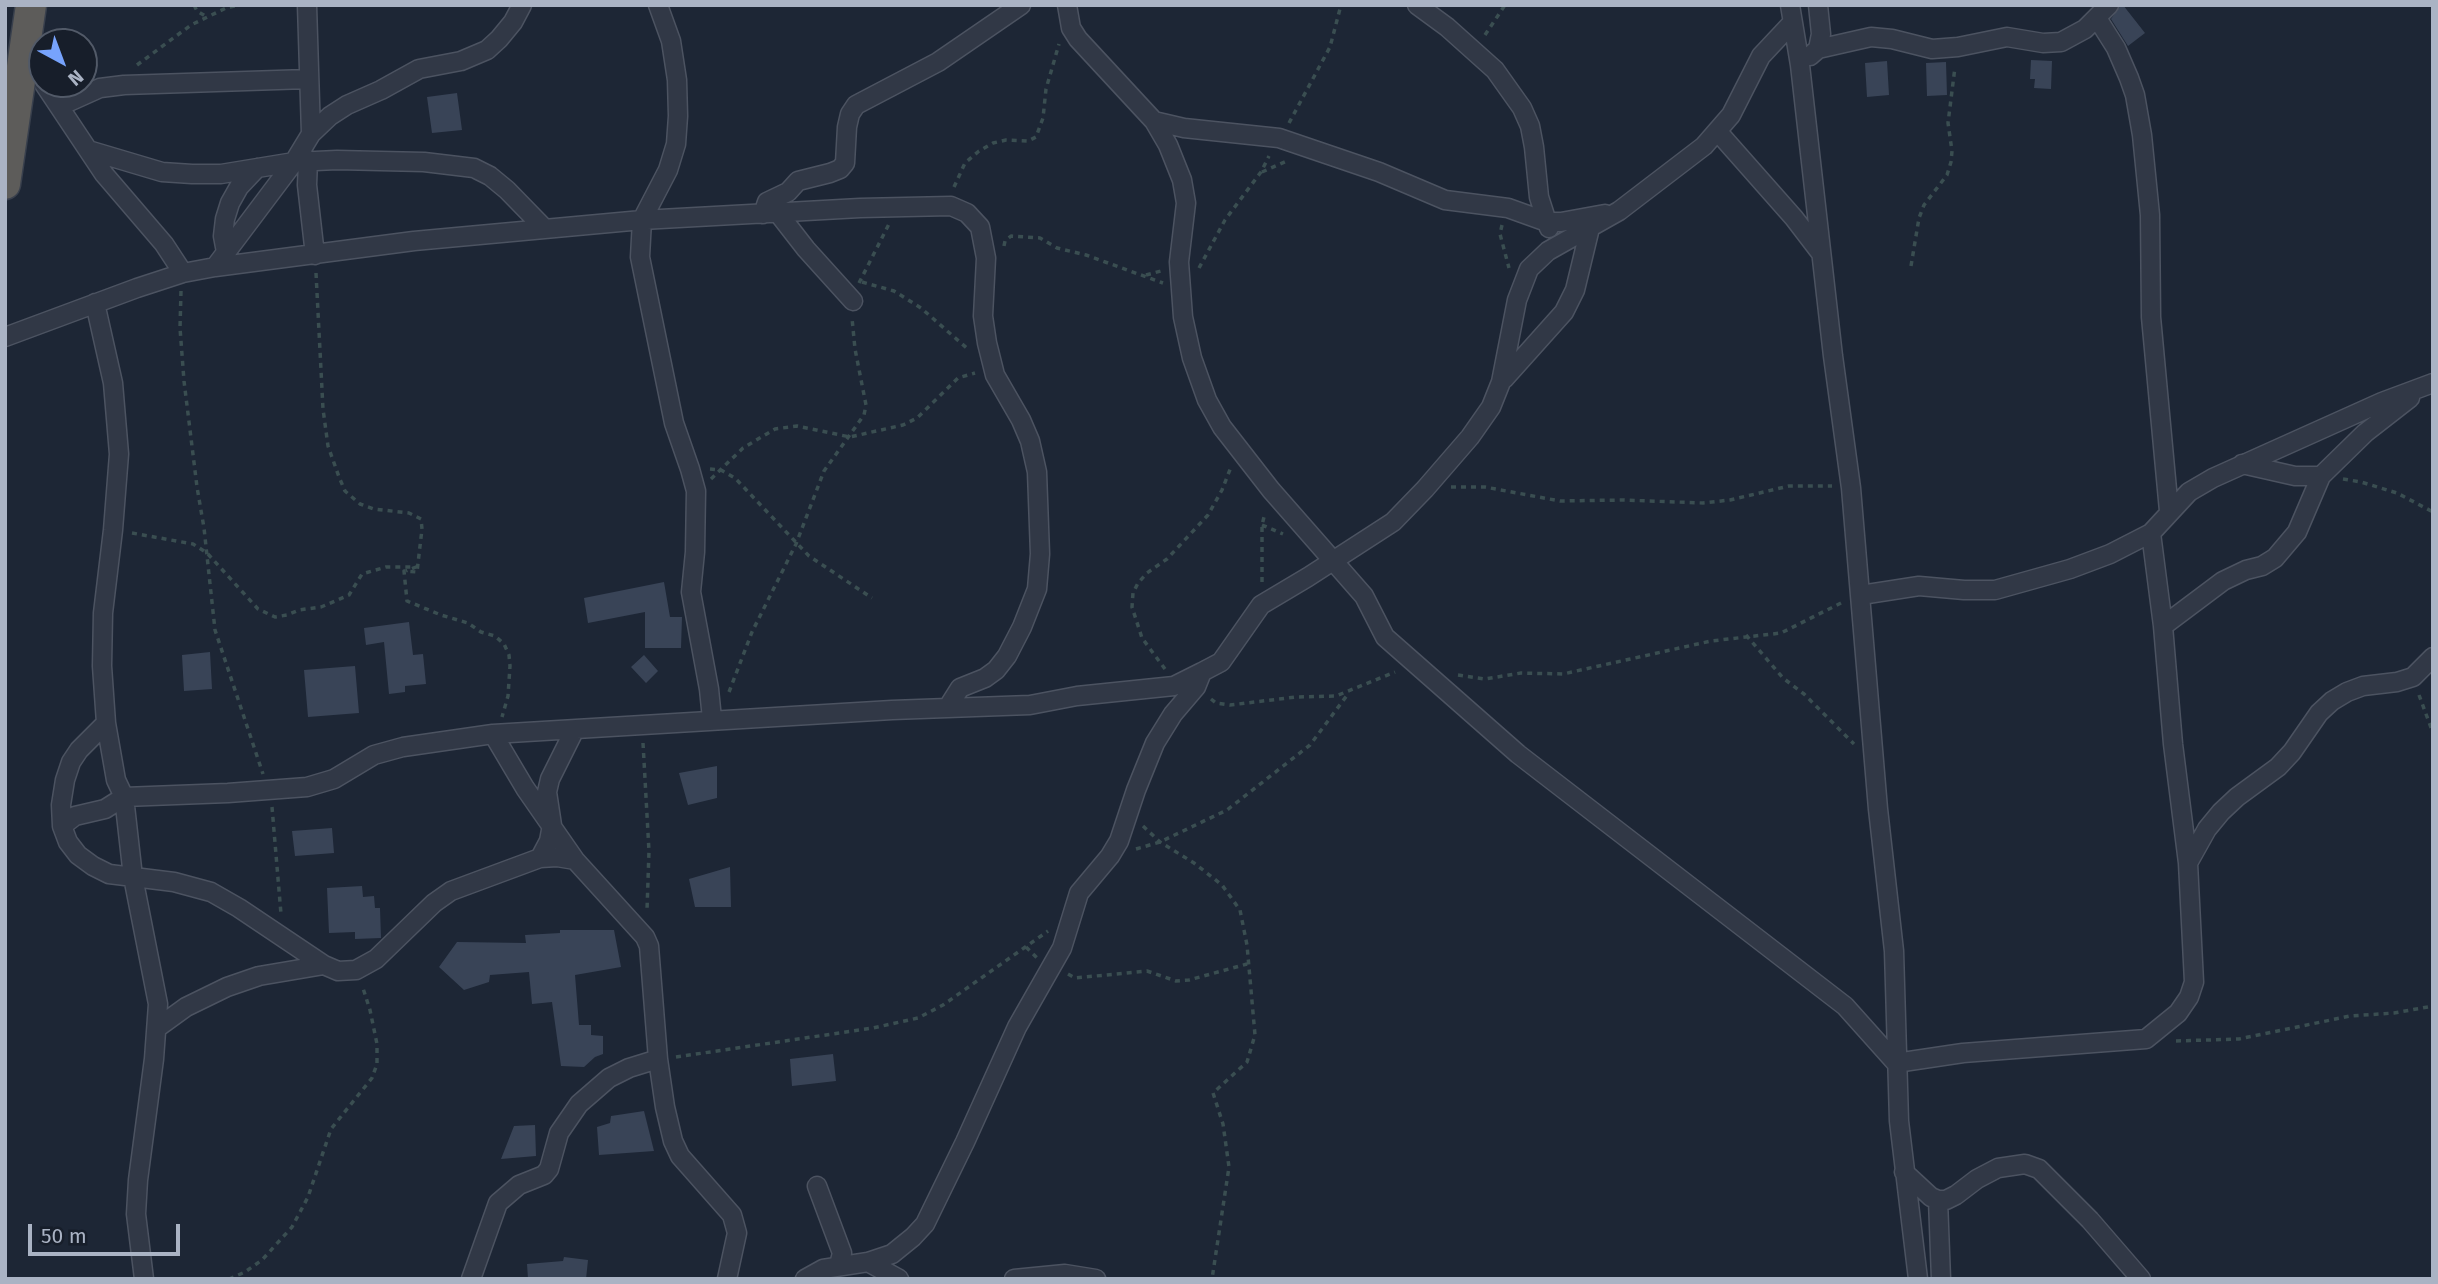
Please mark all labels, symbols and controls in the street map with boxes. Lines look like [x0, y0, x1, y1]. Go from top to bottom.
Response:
north arrow [28, 28, 98, 98]
text: N [63, 65, 88, 91]
scale bar [32, 1210, 184, 1254]
text: 50 m [41, 1223, 87, 1249]

